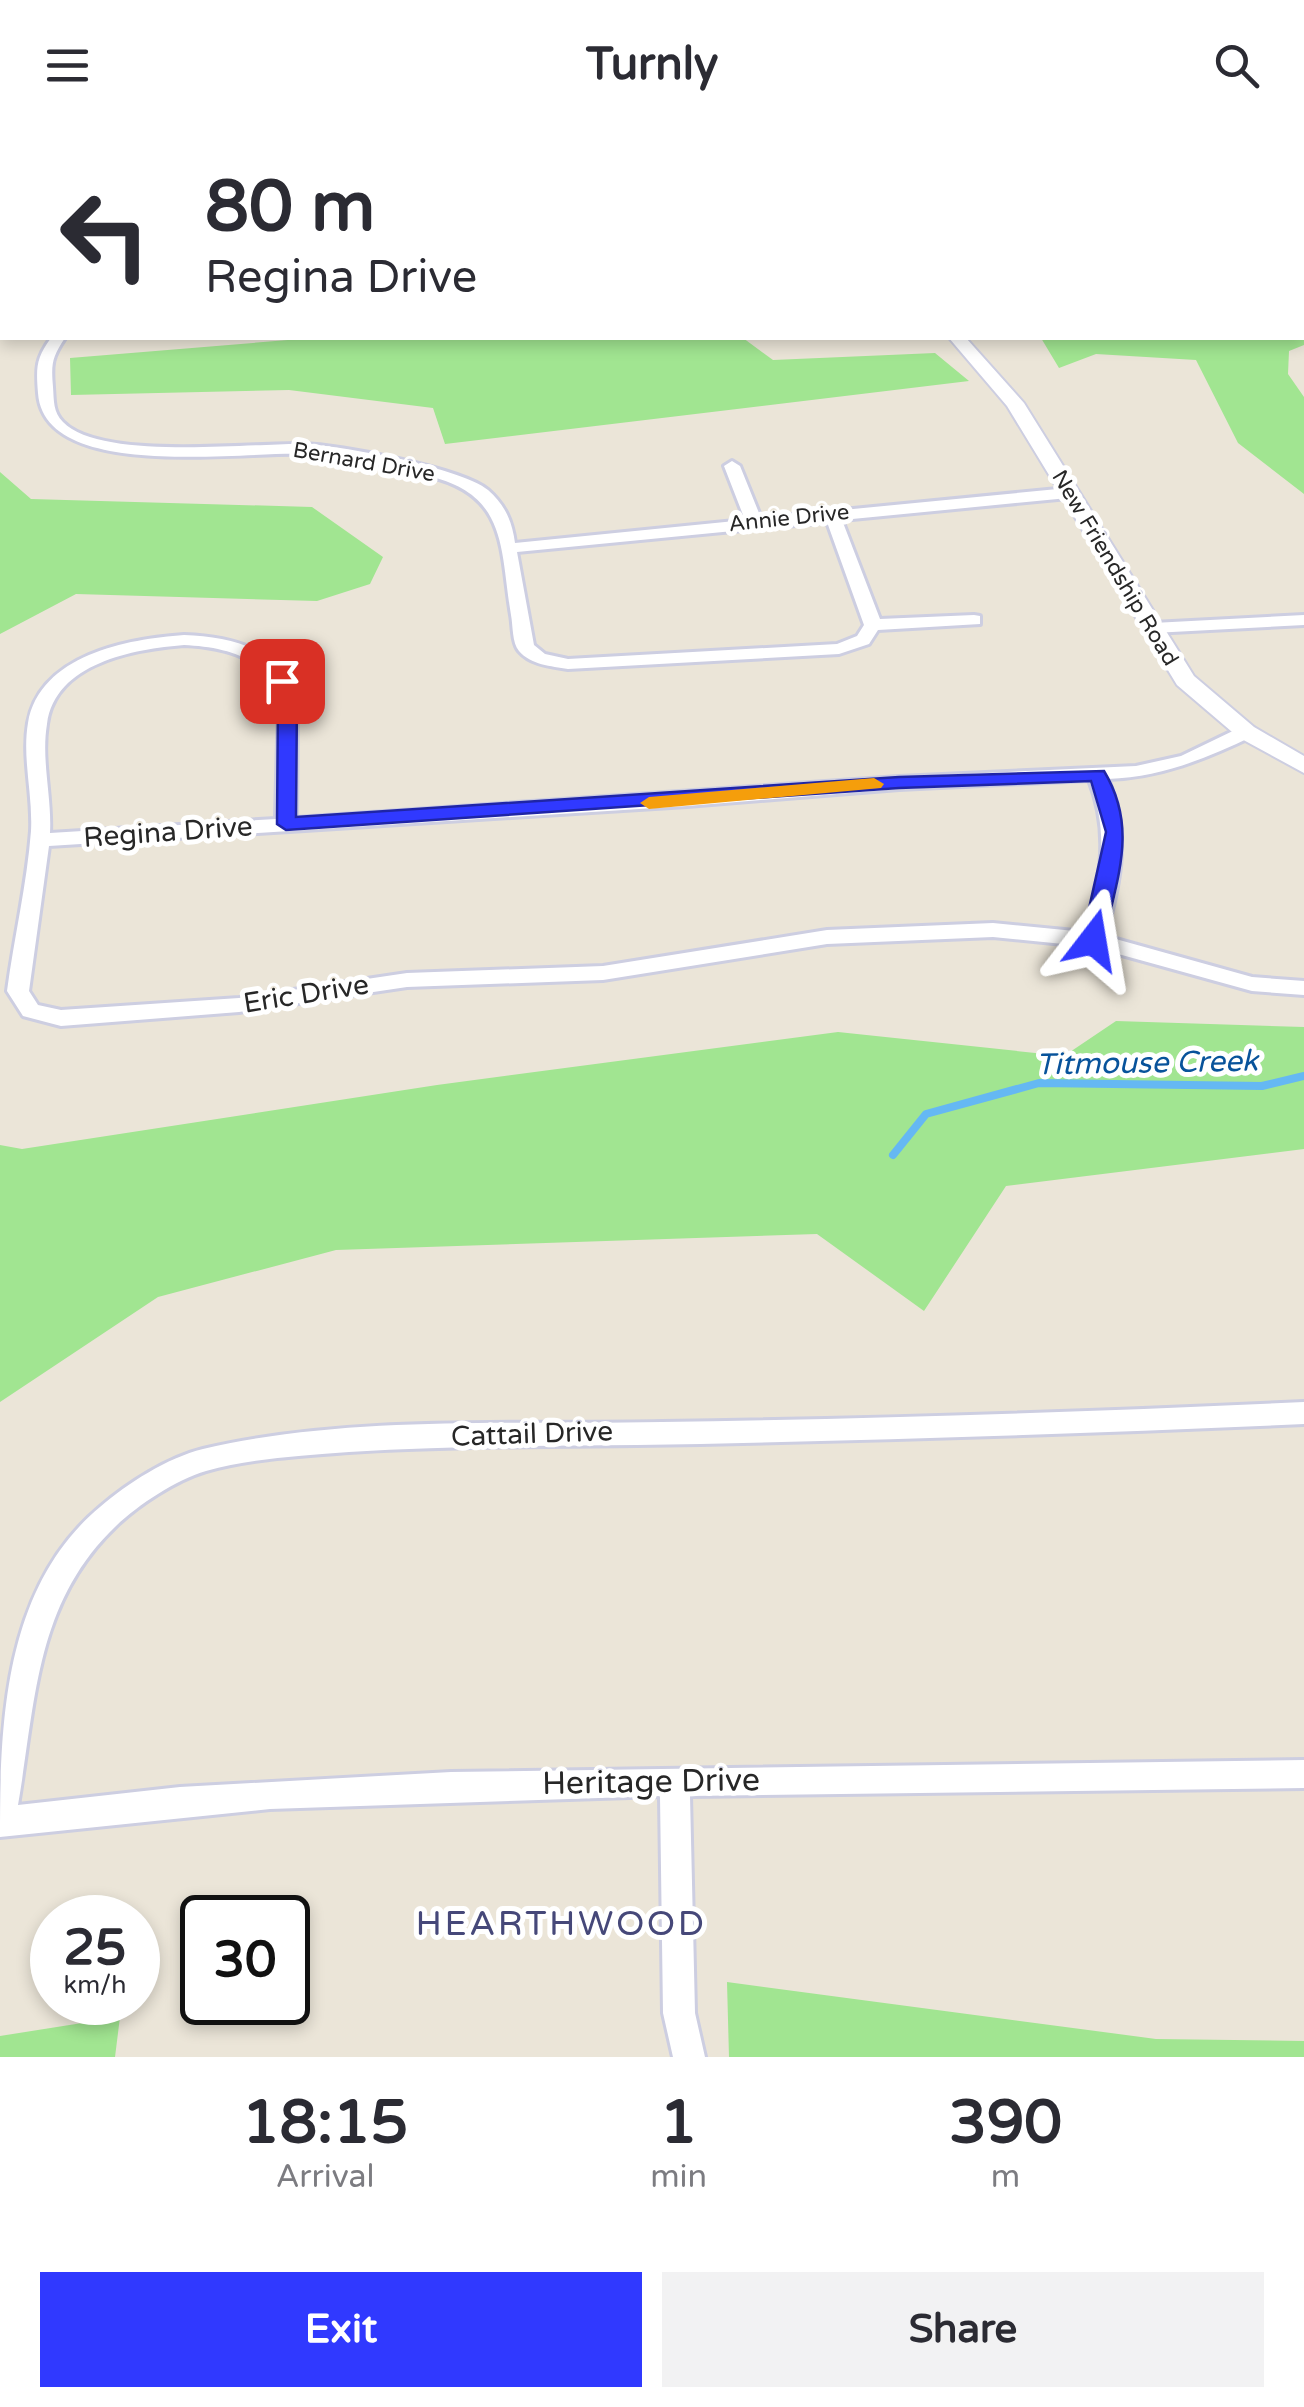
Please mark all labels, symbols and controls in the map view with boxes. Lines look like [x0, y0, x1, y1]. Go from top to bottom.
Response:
icon: menu [40, 38, 95, 93]
text: Turnly [586, 38, 718, 92]
icon: search [1209, 38, 1264, 93]
text: 80 m [205, 166, 375, 250]
icon: left [40, 170, 170, 300]
text: Regina Drive [205, 251, 477, 305]
street label: Bernard Drive [291, 437, 437, 487]
street label: New Friendship Road [1046, 465, 1184, 671]
street label: Annie Drive [728, 499, 850, 537]
pin [240, 639, 325, 724]
icon: arrive [255, 654, 310, 709]
street label: Regina Drive [82, 809, 254, 855]
position arrow [1041, 888, 1145, 992]
street label: Eric Drive [241, 967, 371, 1021]
water label: Titmouse Creek [1036, 1043, 1261, 1083]
street label: Cattail Drive [450, 1414, 614, 1454]
street label: Heritage Drive [542, 1761, 760, 1803]
speed limit sign: 30 [180, 1895, 310, 2025]
district label: HEARTHWOOD [415, 1903, 707, 1945]
text: 25 [64, 1918, 126, 1978]
text: km/h [64, 1970, 126, 2000]
text: 18:15 [242, 2087, 408, 2159]
text: 1 [660, 2087, 697, 2159]
text: 390 [949, 2087, 1062, 2159]
text: Arrival [276, 2158, 375, 2196]
text: min [650, 2158, 707, 2196]
text: m [991, 2158, 1020, 2196]
button: Exit [40, 2272, 642, 2387]
button: Share [662, 2272, 1264, 2387]

